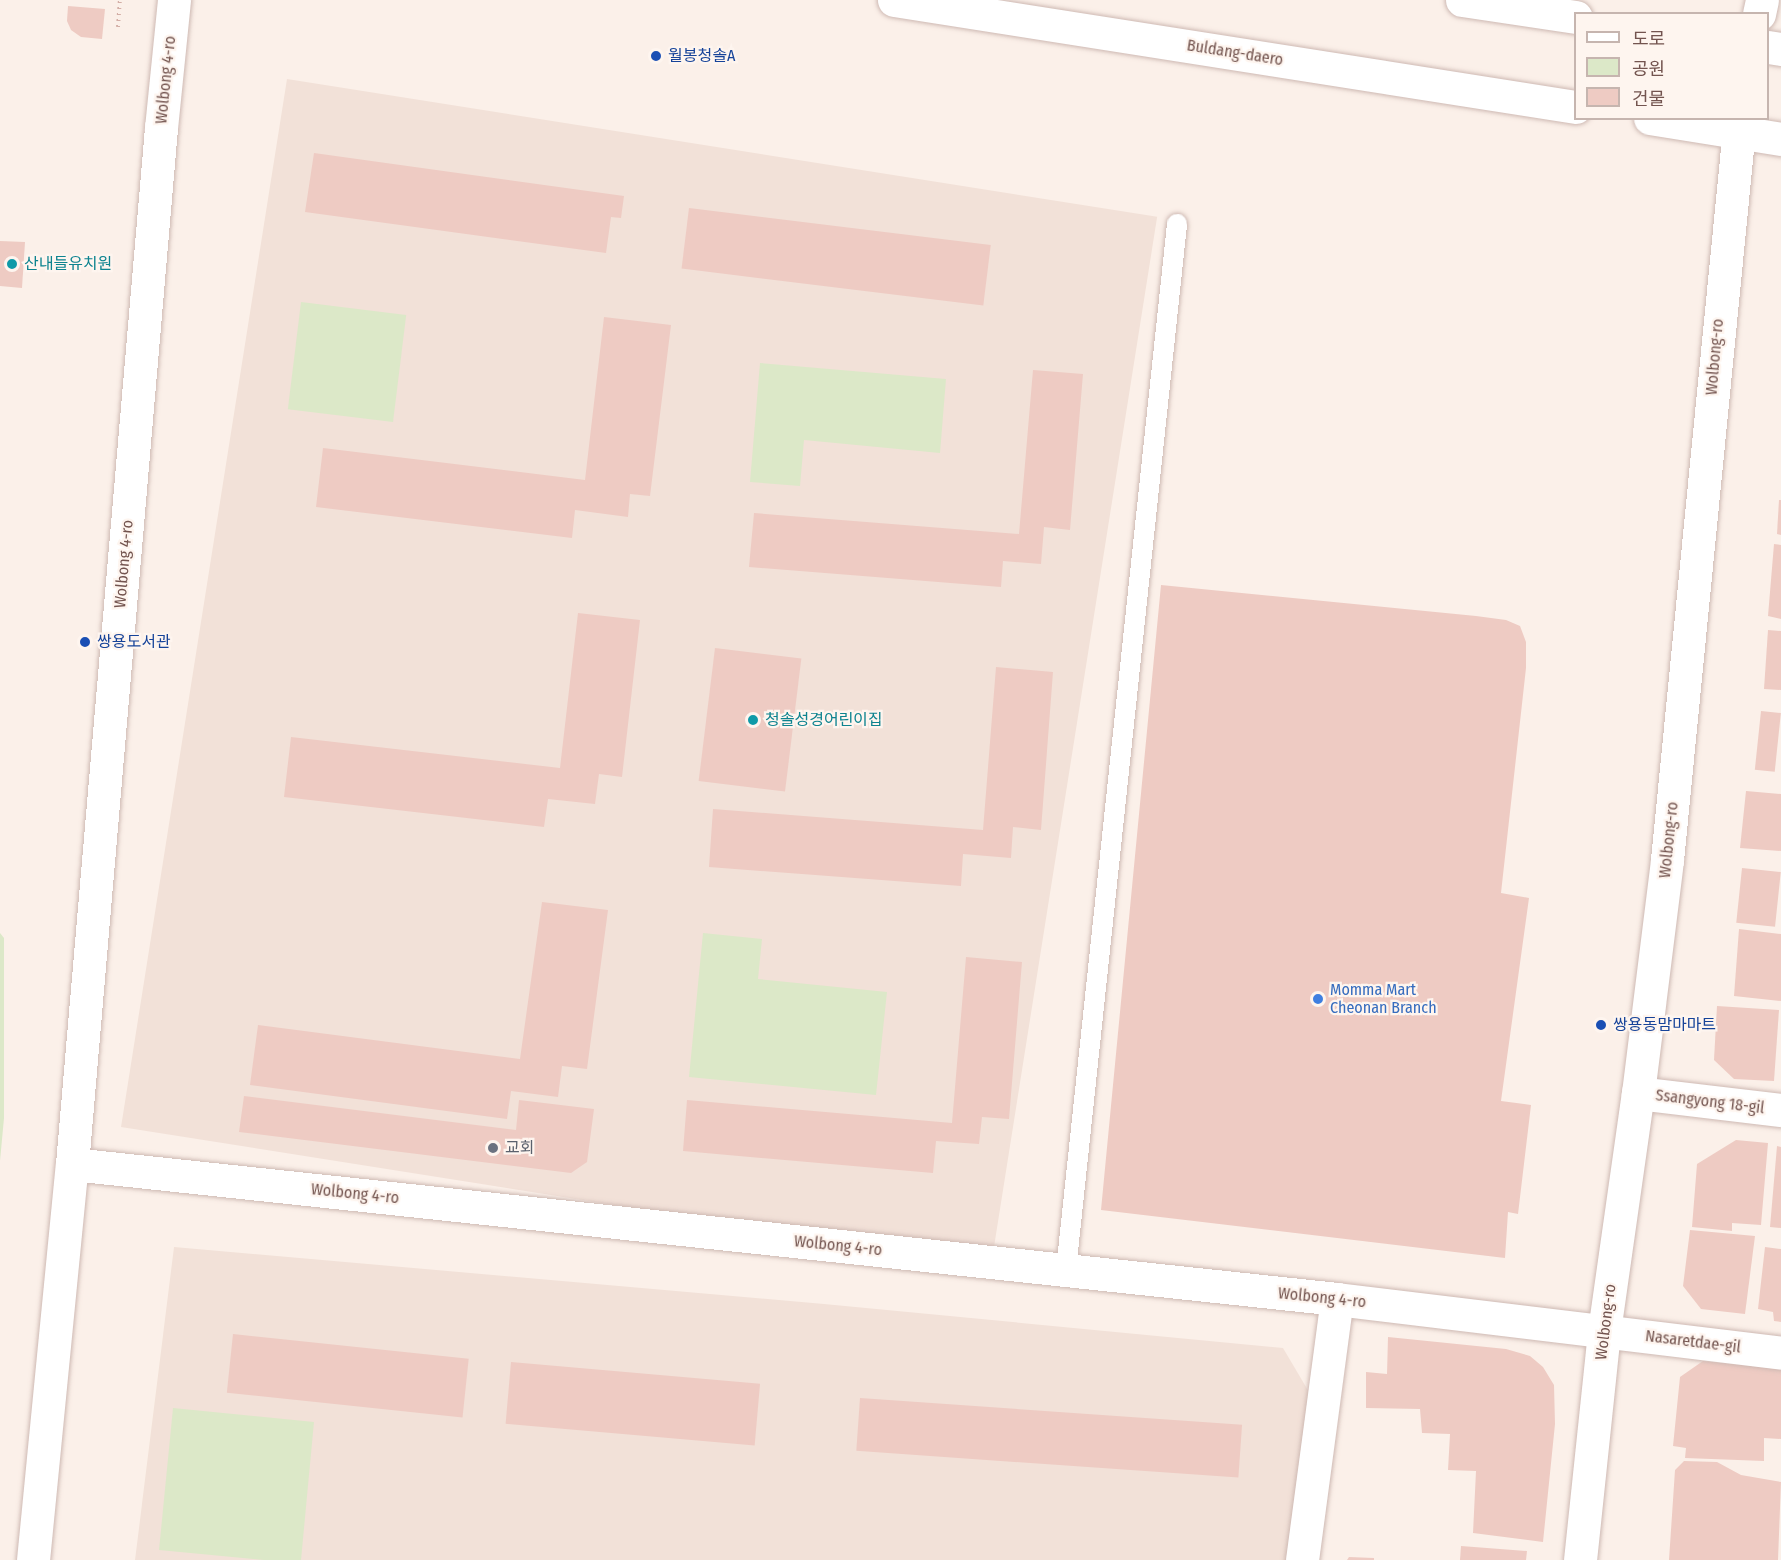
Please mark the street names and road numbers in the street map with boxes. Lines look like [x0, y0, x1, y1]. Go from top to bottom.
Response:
street label: Wolbong 4-ro [152, 35, 180, 125]
street label: Buldang-daero [1185, 36, 1285, 70]
street label: Wolbong-ro [1702, 318, 1728, 396]
street label: Wolbong 4-ro [111, 519, 137, 609]
street label: Wolbong-ro [1655, 801, 1683, 879]
street label: Ssangyong 18-gil [1654, 1086, 1766, 1118]
street label: Wolbong 4-ro [310, 1180, 400, 1208]
street label: Wolbong 4-ro [793, 1232, 883, 1260]
street label: Wolbong-ro [1592, 1283, 1620, 1361]
street label: Wolbong 4-ro [1277, 1284, 1367, 1312]
street label: Nasaretdae-gil [1644, 1327, 1742, 1357]

